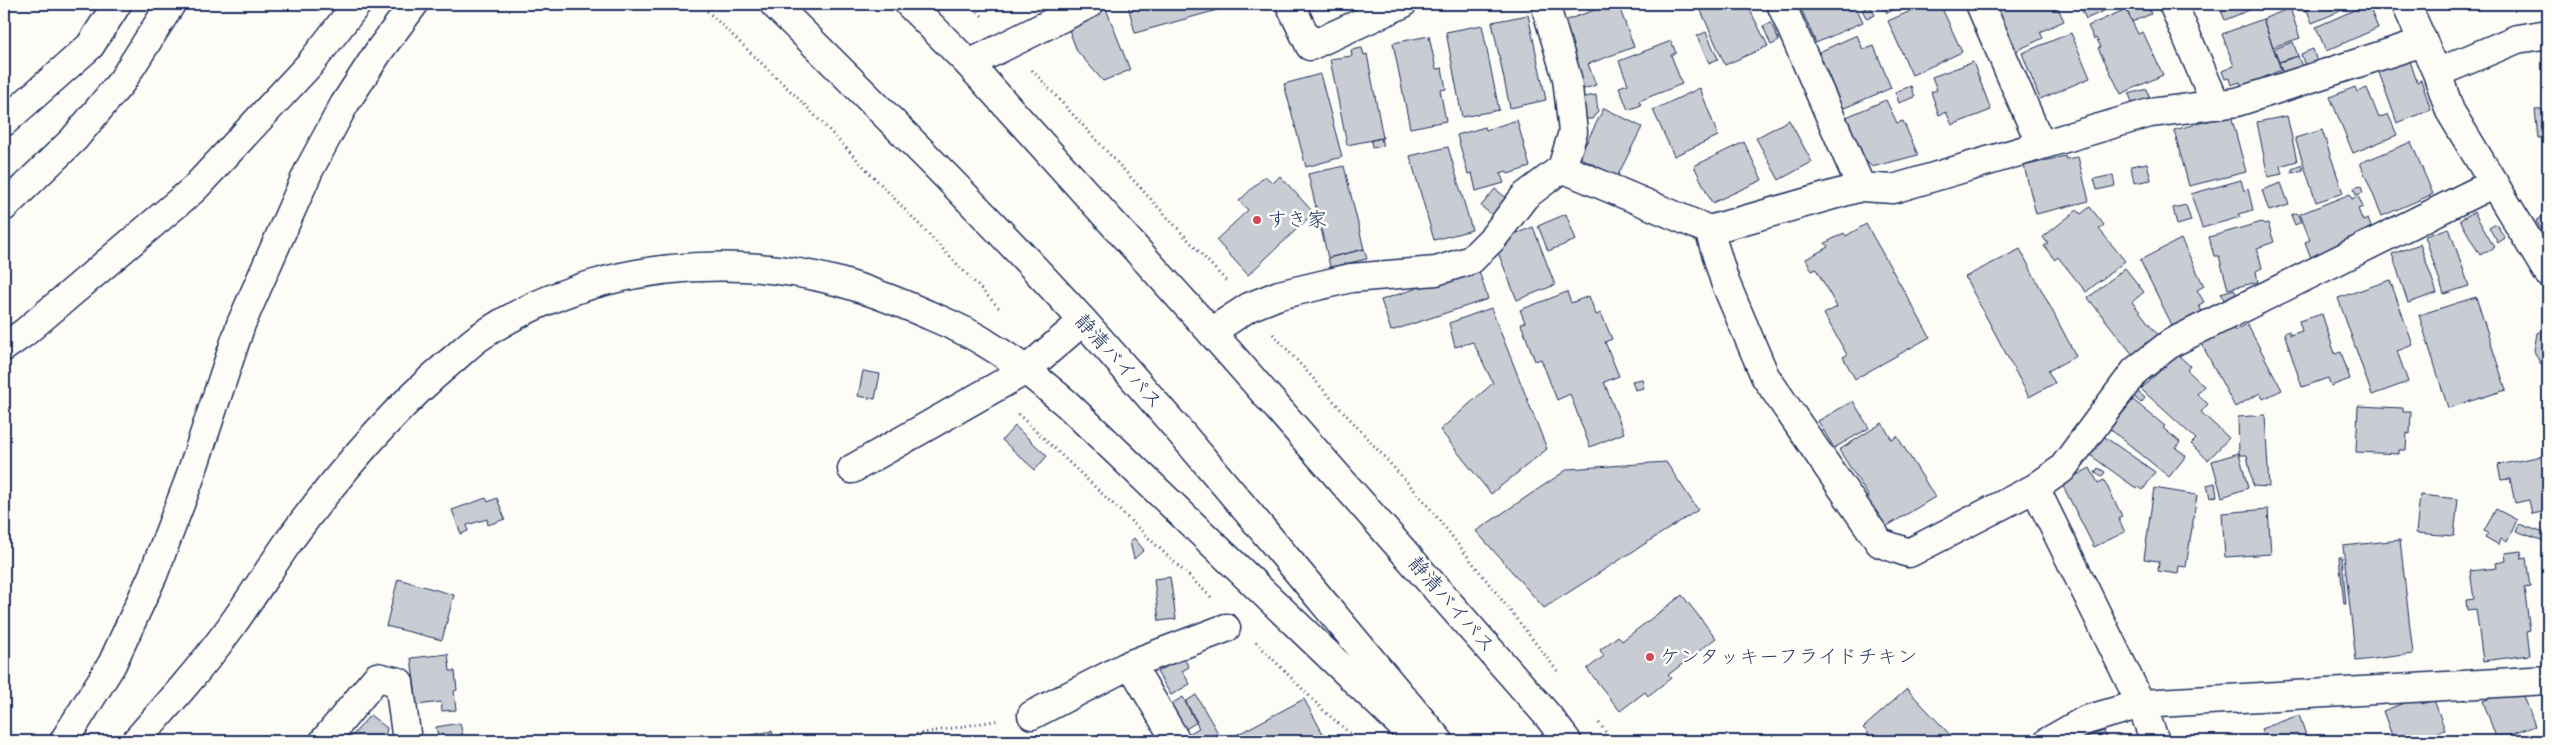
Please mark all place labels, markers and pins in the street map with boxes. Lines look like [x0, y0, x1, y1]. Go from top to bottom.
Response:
place label: すき家 [1267, 207, 1327, 234]
marker: すき家 [1251, 214, 1263, 226]
place label: ケンタッキーフライドチキン [1660, 644, 1918, 671]
marker: ケンタッキーフライドチキン [1644, 651, 1656, 663]

